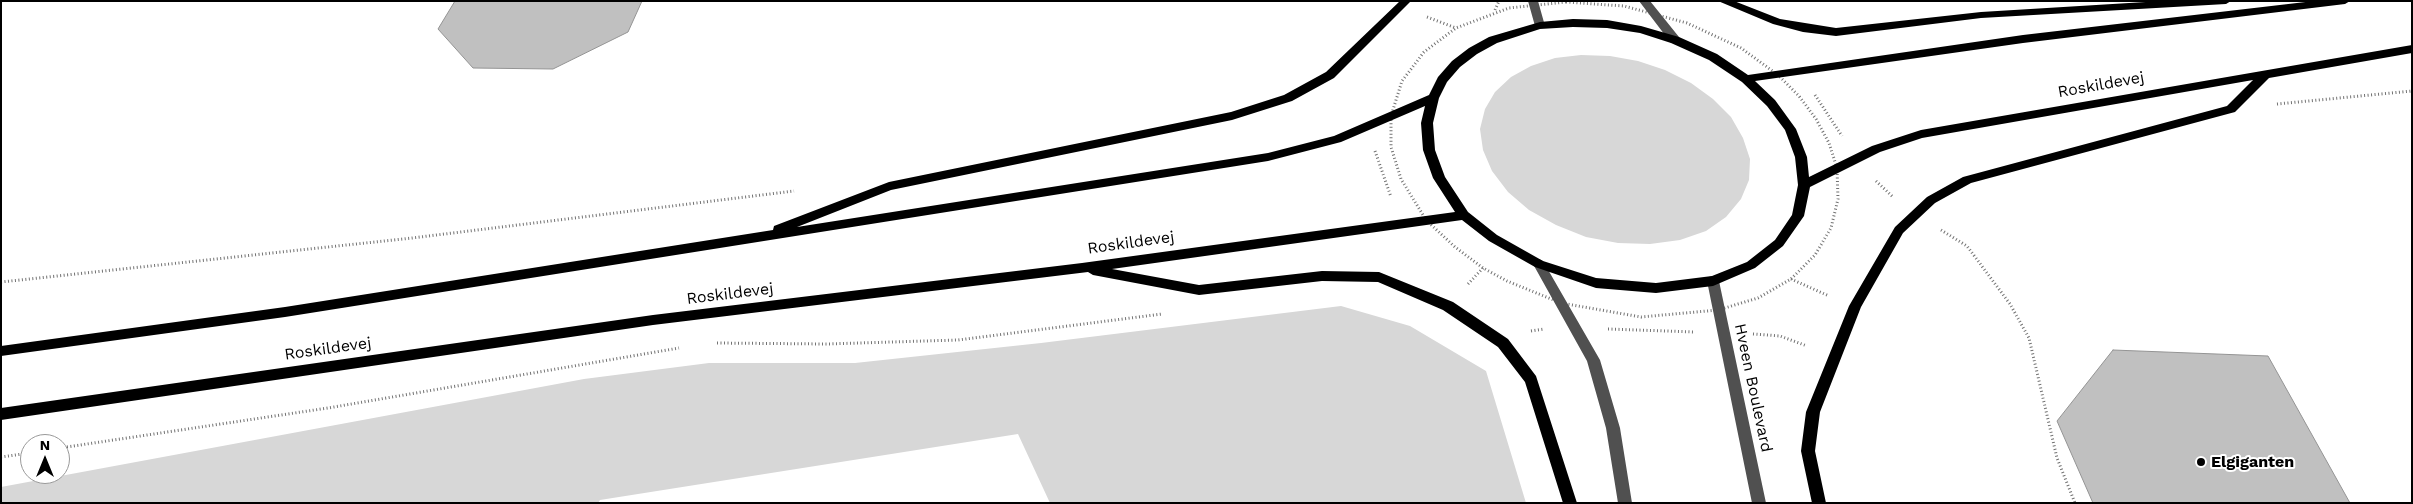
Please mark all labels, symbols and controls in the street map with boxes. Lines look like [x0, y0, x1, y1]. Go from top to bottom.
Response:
street label: Roskildevej [2056, 68, 2146, 102]
street label: Roskildevej [1086, 227, 1176, 259]
street label: Roskildevej [685, 279, 775, 309]
street label: Hveen Boulevard [1730, 322, 1776, 454]
street label: Roskildevej [283, 333, 373, 365]
north arrow [20, 434, 70, 484]
text: N [40, 437, 50, 453]
place label: Elgiganten [2211, 452, 2294, 472]
marker: Elgiganten [2195, 456, 2207, 468]

